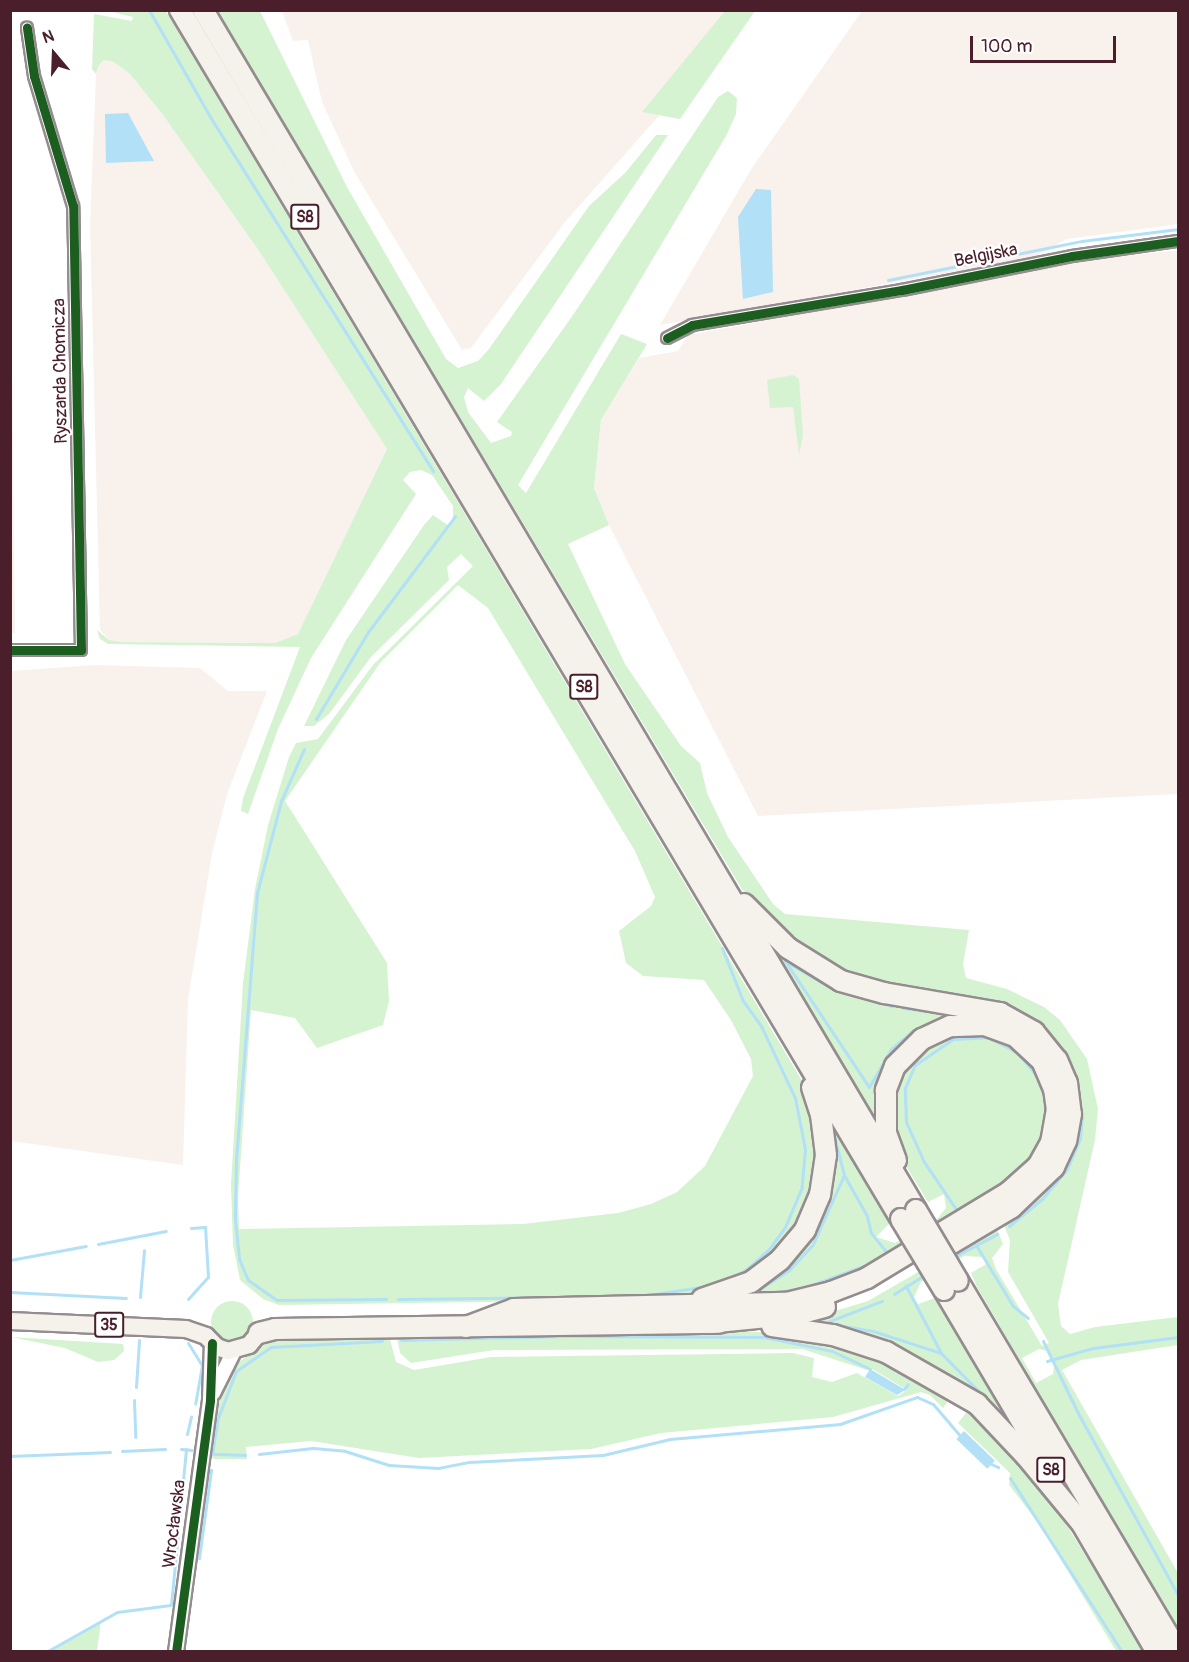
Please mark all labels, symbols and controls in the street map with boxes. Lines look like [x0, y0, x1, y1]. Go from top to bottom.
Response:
north arrow [24, 24, 84, 84]
scale bar [973, 24, 1118, 62]
text: N [40, 26, 57, 48]
text: 100 m [981, 35, 1033, 58]
road number: S8 [290, 204, 320, 230]
street label: Belgijska [953, 239, 1019, 273]
street label: Ryszarda Chomicza [49, 298, 73, 444]
road number: S8 [569, 674, 599, 700]
road number: 35 [94, 1312, 124, 1338]
road number: S8 [1036, 1457, 1066, 1483]
street label: Wrocławska [159, 1478, 191, 1570]

